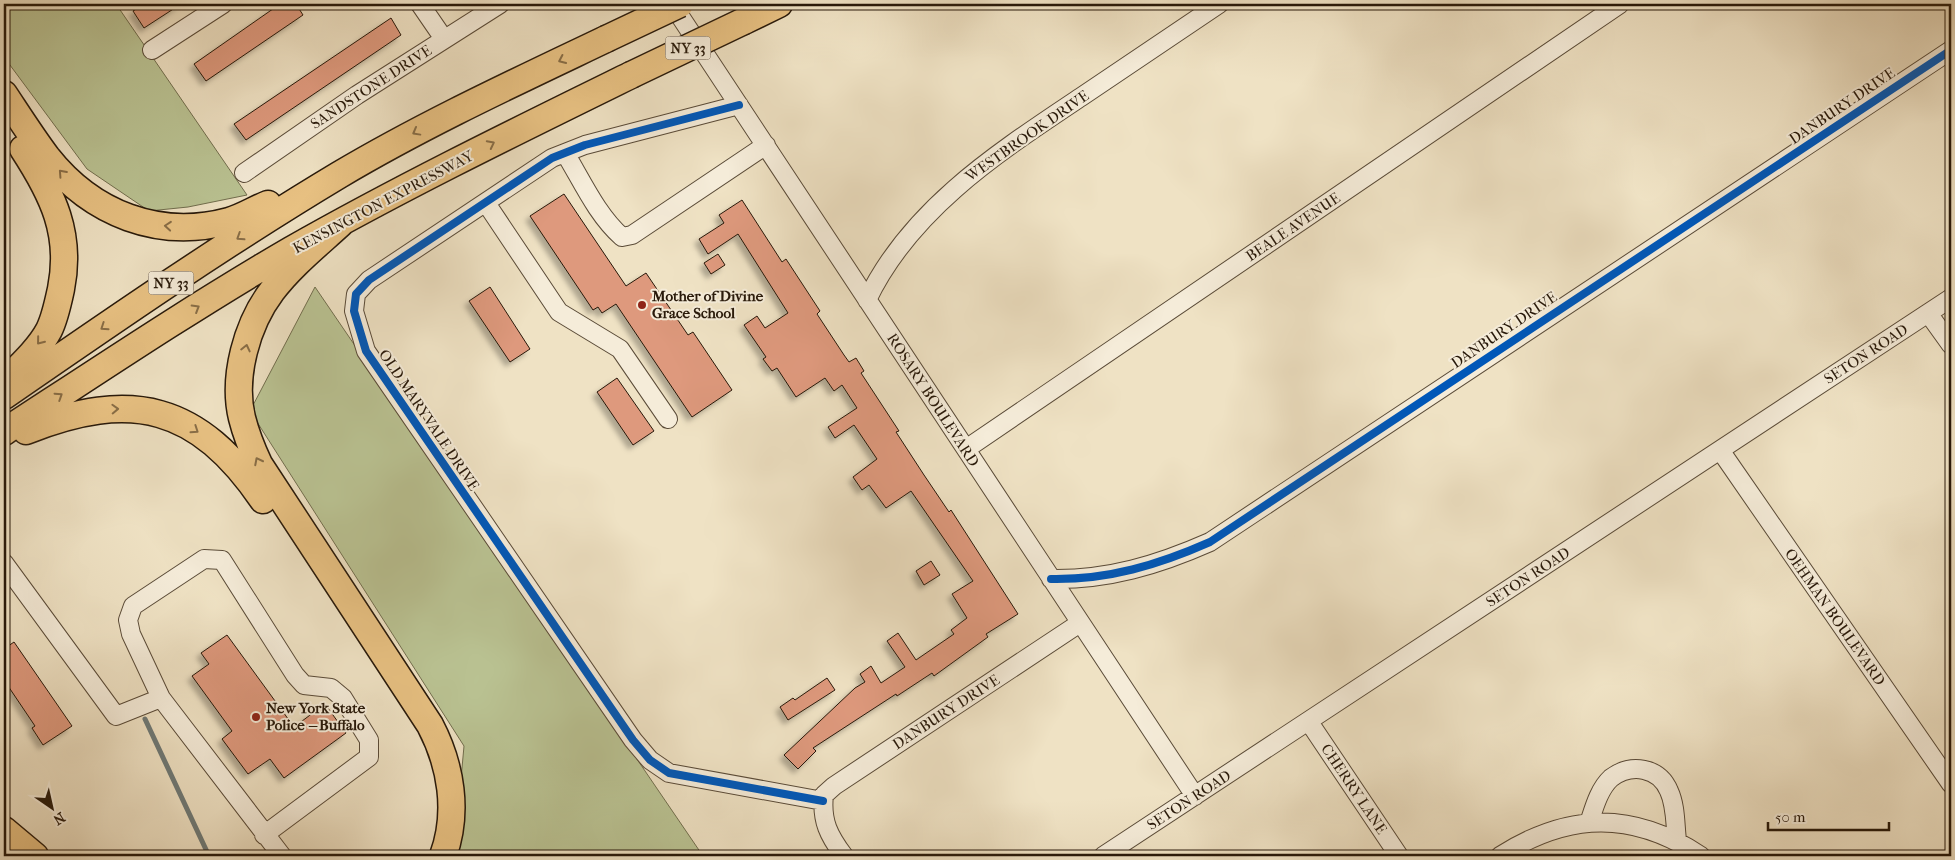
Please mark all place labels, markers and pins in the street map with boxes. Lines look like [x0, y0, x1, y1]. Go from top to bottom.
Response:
place label: Mother of Divine Grace School [651, 287, 764, 322]
marker: Mother of Divine Grace School [636, 299, 648, 311]
place label: New York State Police -- Buffalo [266, 699, 366, 734]
marker: New York State Police -- Buffalo [250, 711, 262, 723]

